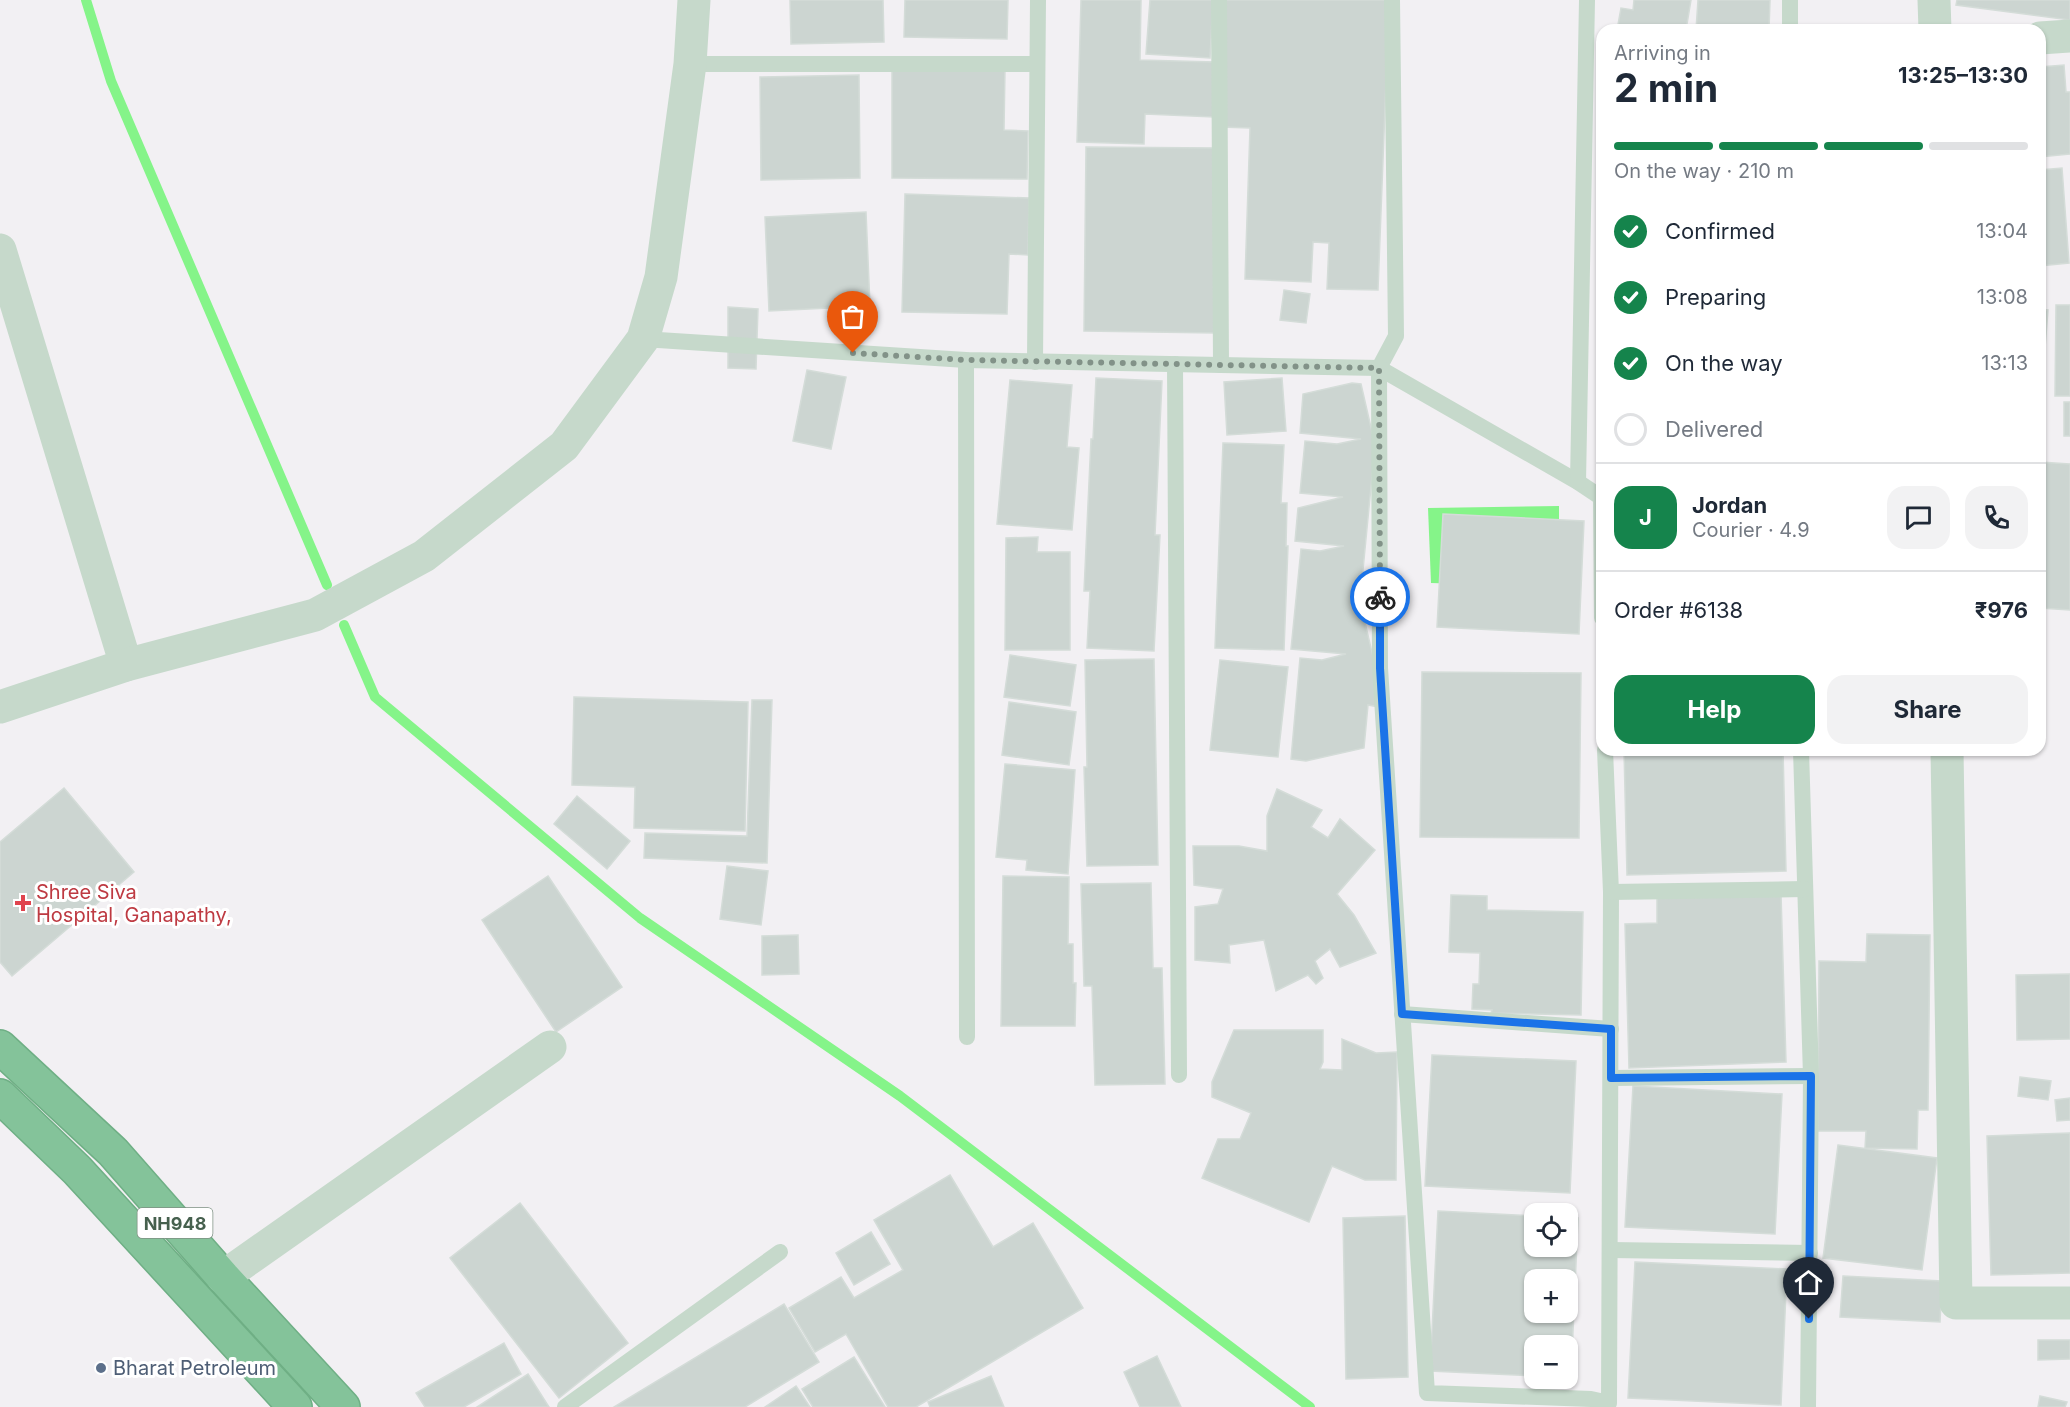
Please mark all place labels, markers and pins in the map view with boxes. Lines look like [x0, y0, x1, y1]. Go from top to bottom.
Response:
pin [827, 291, 878, 353]
place label: Shree Siva Hospital, Ganapathy, [36, 880, 232, 927]
marker: Shree Siva Hospital, Ganapathy, [14, 894, 32, 912]
pin [1783, 1257, 1834, 1319]
place label: Bharat Petroleum [113, 1356, 276, 1380]
marker: Bharat Petroleum [94, 1361, 108, 1375]

